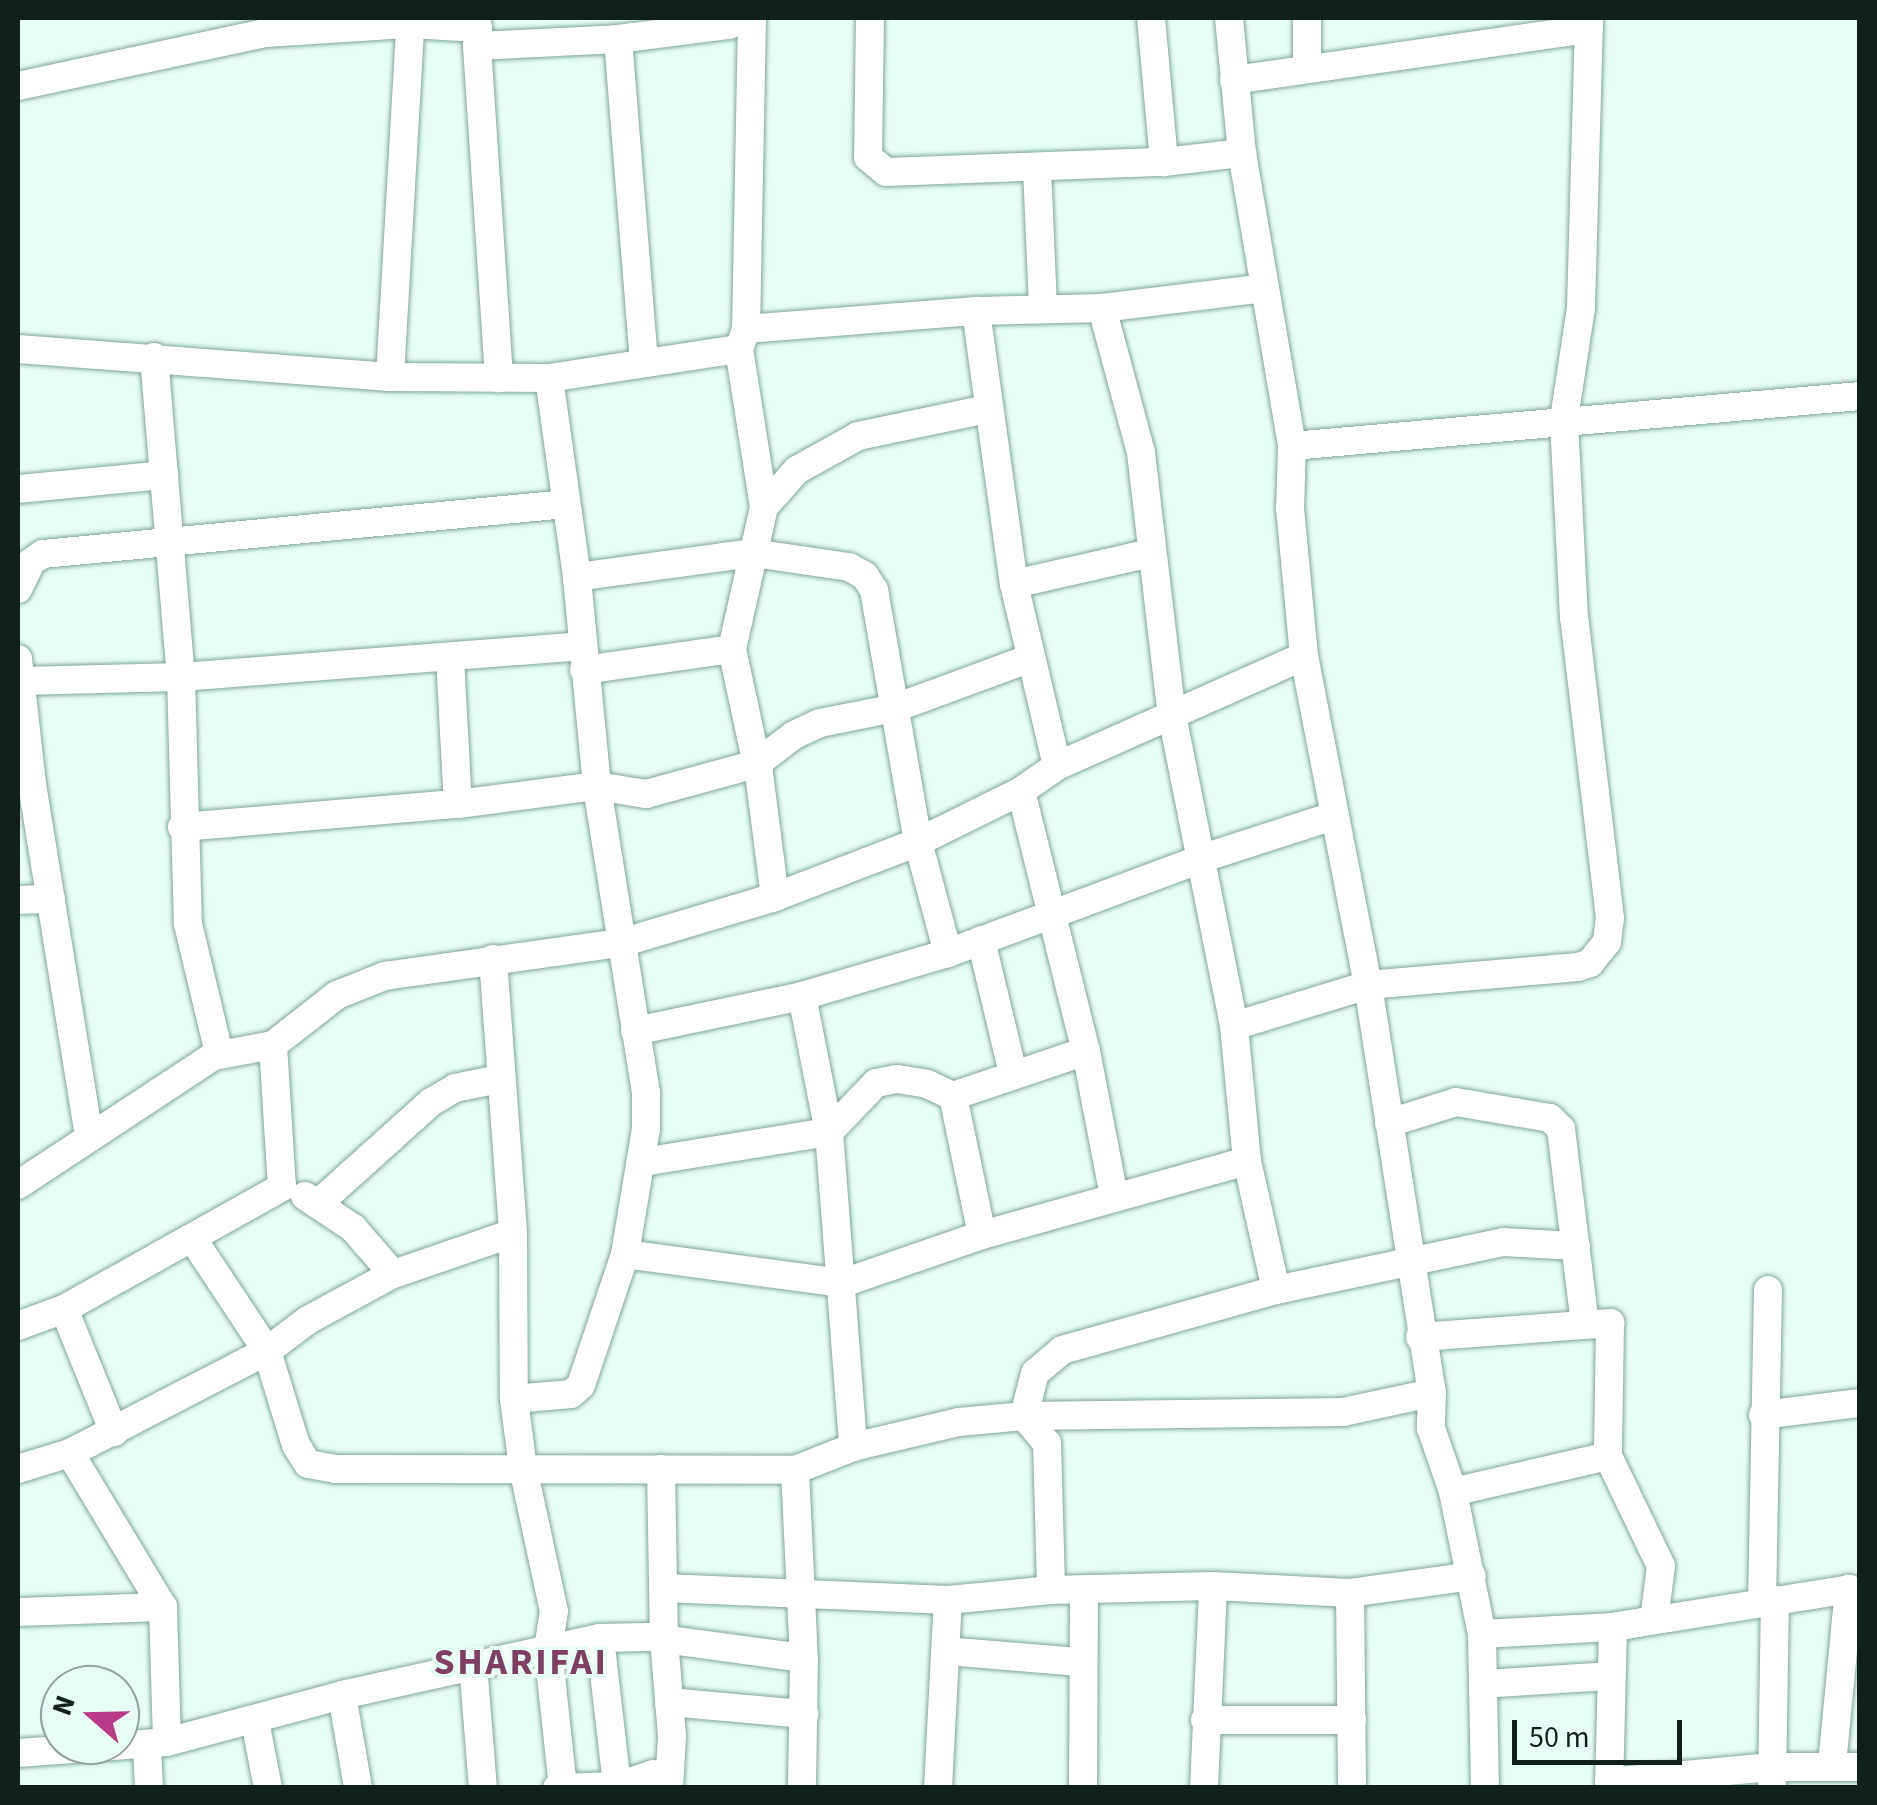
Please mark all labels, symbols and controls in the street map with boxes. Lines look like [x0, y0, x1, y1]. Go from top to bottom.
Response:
district label: SHARIFAI [434, 1640, 608, 1686]
north arrow [40, 1665, 140, 1765]
text: N [42, 1690, 86, 1721]
scale bar [1517, 1700, 1687, 1762]
text: 50 m [1529, 1716, 1590, 1759]

